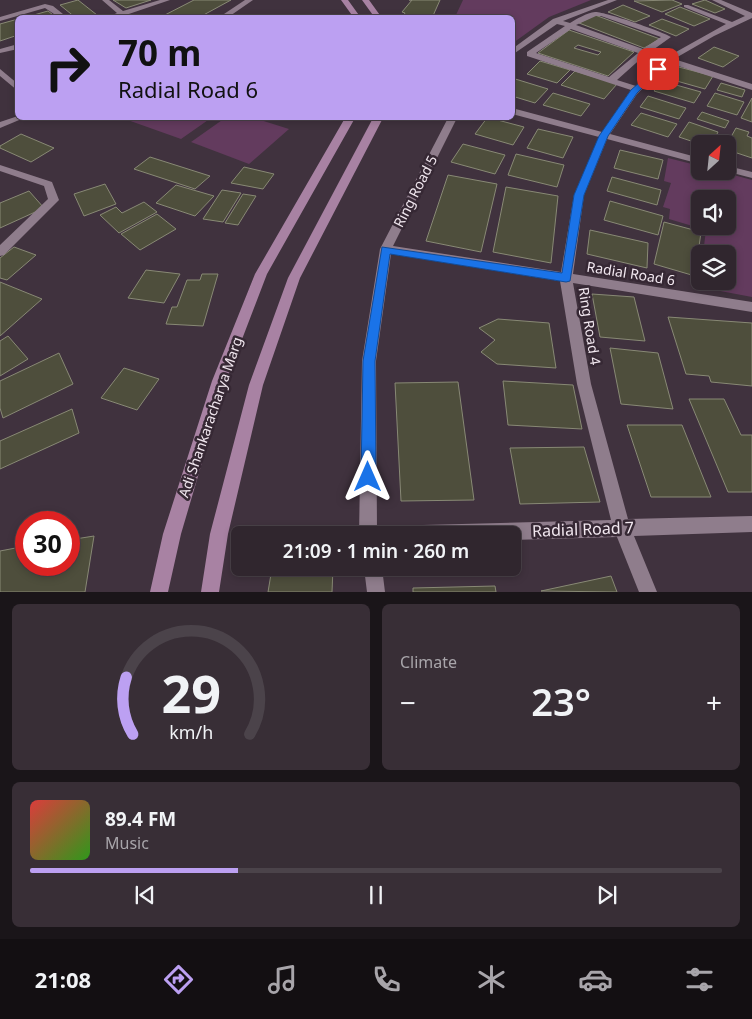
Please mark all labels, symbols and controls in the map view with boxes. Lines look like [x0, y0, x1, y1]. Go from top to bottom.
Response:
text: 70 m [118, 29, 201, 76]
icon: right [35, 35, 100, 100]
pin [637, 48, 679, 90]
icon: arrive [644, 55, 672, 83]
text: Radial Road 6 [118, 74, 258, 104]
north arrow [691, 135, 736, 180]
map controls [691, 135, 736, 290]
street label: Ring Road 5 [389, 152, 441, 230]
button: sound [691, 190, 736, 235]
button: layers [691, 245, 736, 290]
street label: Radial Road 6 [585, 257, 677, 289]
street label: Ring Road 4 [574, 286, 606, 366]
street label: Adi Shankaracharya Marg [174, 334, 246, 500]
position arrow [341, 450, 393, 502]
speed limit sign: 30 [15, 511, 80, 576]
street label: Radial Road 7 [532, 516, 634, 542]
text: 21:09 · 1 min · 260 m [283, 538, 469, 564]
text: Climate [400, 651, 457, 673]
text: 29 [161, 657, 221, 728]
text: 23° [531, 675, 591, 727]
text: − [400, 683, 416, 721]
text: + [706, 683, 722, 721]
text: km/h [169, 720, 213, 744]
text: 89.4 FM [105, 806, 176, 832]
text: Music [105, 832, 149, 854]
icon: previous [131, 881, 159, 909]
icon: pause [362, 881, 390, 909]
icon: next [593, 881, 621, 909]
icon: directions [161, 962, 196, 997]
icon: music [265, 962, 300, 997]
icon: phone [369, 962, 404, 997]
icon: climate [474, 962, 509, 997]
icon: car [578, 962, 613, 997]
icon: filters [682, 962, 717, 997]
text: 21:08 [35, 964, 91, 994]

